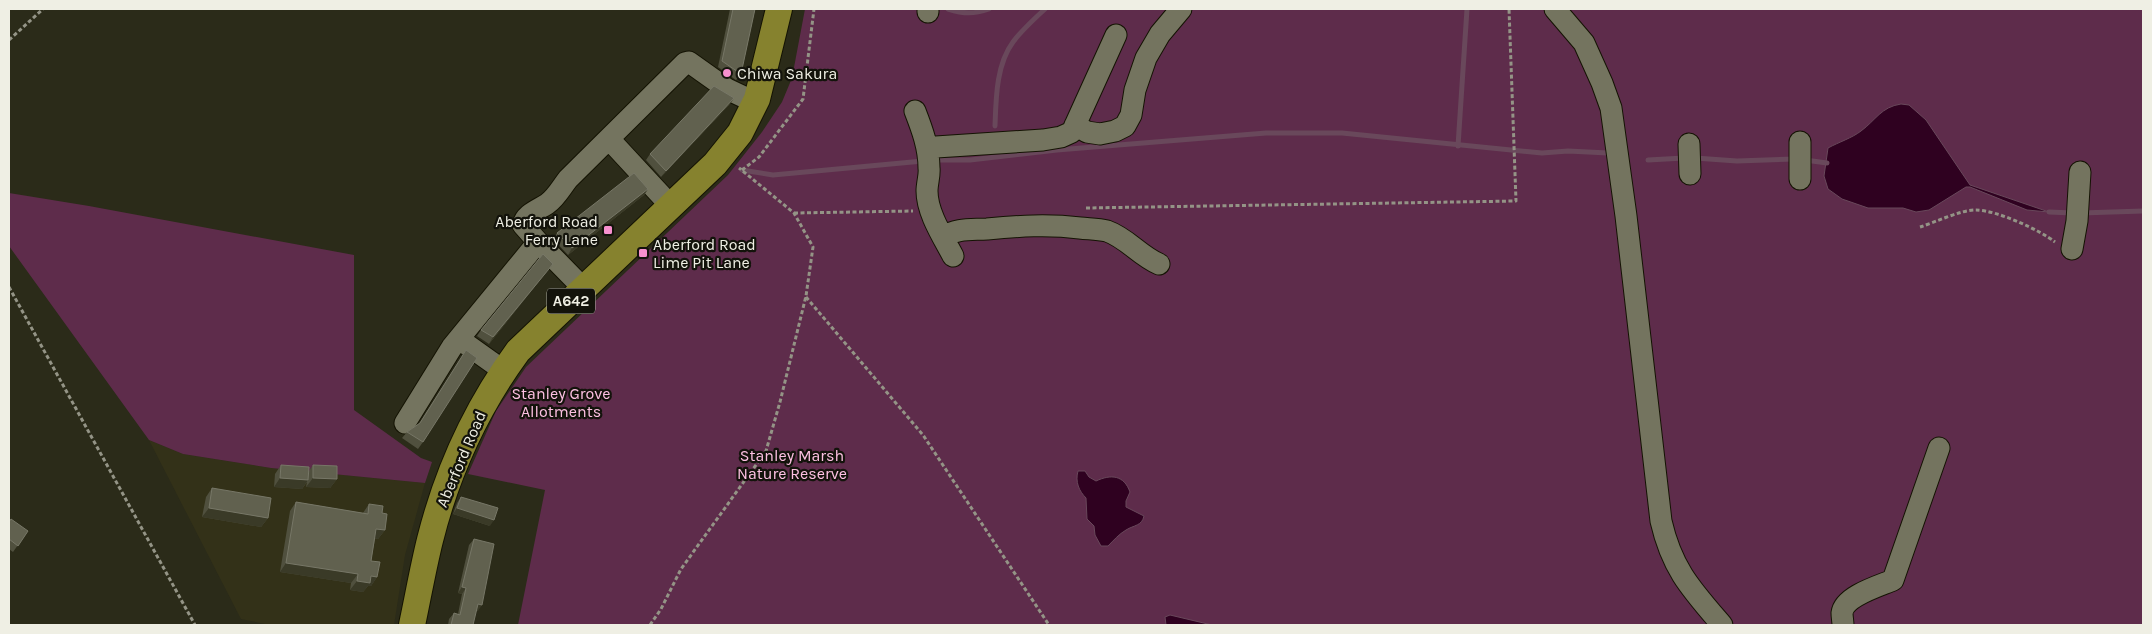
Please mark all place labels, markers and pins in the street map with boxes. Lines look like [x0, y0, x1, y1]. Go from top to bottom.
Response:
place label: Chiwa Sakura [737, 64, 837, 83]
marker: Chiwa Sakura [721, 67, 733, 79]
place label: Aberford Road Ferry Lane [495, 212, 598, 249]
marker: Aberford Road Ferry Lane [602, 224, 614, 236]
place label: Aberford Road Lime Pit Lane [653, 235, 756, 272]
marker: Aberford Road Lime Pit Lane [637, 247, 649, 259]

